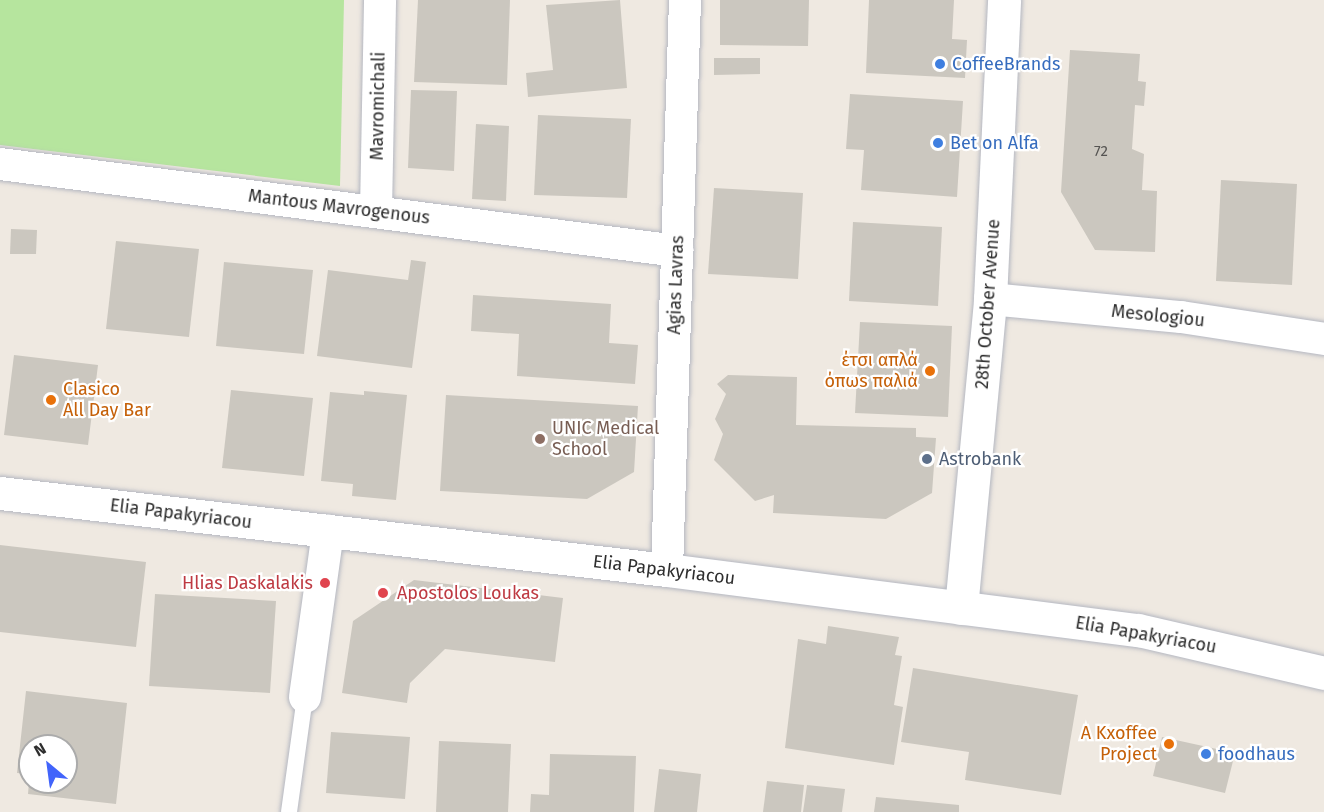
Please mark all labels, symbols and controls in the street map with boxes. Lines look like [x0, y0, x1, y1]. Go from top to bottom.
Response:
street label: Mavromichali [366, 51, 390, 161]
place label: CoffeeBrands [952, 53, 1061, 75]
marker: CoffeeBrands [933, 57, 947, 71]
place label: Bet on Alfa [950, 132, 1039, 154]
marker: Bet on Alfa [931, 136, 945, 150]
house number: 72 [1094, 143, 1108, 161]
street label: Mantous Mavrogenous [247, 185, 431, 229]
street label: 28th October Avenue [971, 218, 1005, 390]
street label: Agias Lavras [663, 235, 689, 335]
street label: Mesologiou [1110, 300, 1206, 332]
place label: έτσι απλά όπωs παλιά [825, 350, 918, 392]
marker: έτσι απλά όπωs παλιά [923, 364, 937, 378]
place label: Clasico All Day Bar [63, 379, 151, 422]
marker: Clasico All Day Bar [44, 393, 58, 407]
place label: UNIC Medical School [552, 418, 659, 460]
marker: UNIC Medical School [533, 432, 547, 446]
place label: Astrobank [939, 448, 1021, 470]
marker: Astrobank [920, 452, 934, 466]
street label: Elia Papakyriacou [109, 495, 253, 533]
street label: Elia Papakyriacou [592, 551, 736, 589]
place label: Hlias Daskalakis [182, 572, 313, 594]
marker: Hlias Daskalakis [318, 576, 332, 590]
place label: Apostolos Loukas [397, 582, 539, 604]
marker: Apostolos Loukas [374, 584, 392, 602]
street label: Elia Papakyriacou [1074, 612, 1218, 658]
place label: A Kxoffee Project [1081, 723, 1157, 766]
north arrow [18, 734, 78, 794]
marker: A Kxoffee Project [1162, 737, 1176, 751]
text: N [31, 739, 49, 760]
place label: foodhaus [1218, 743, 1295, 765]
marker: foodhaus [1199, 747, 1213, 761]

